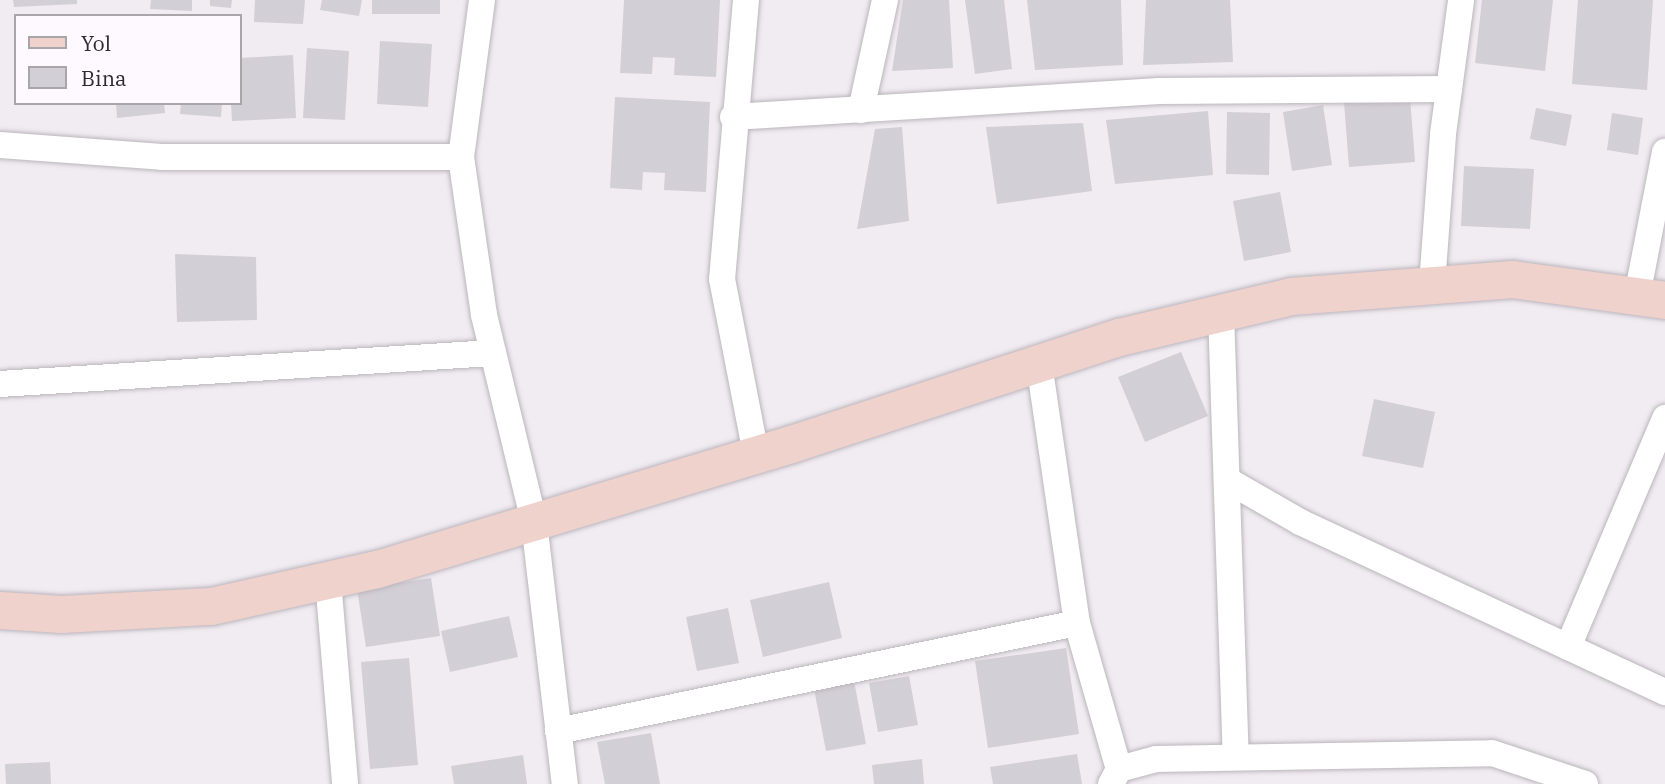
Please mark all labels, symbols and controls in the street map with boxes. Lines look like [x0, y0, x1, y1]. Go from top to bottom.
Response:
legend [14, 14, 242, 105]
text: Yol [81, 29, 111, 57]
text: Bina [81, 64, 127, 92]

